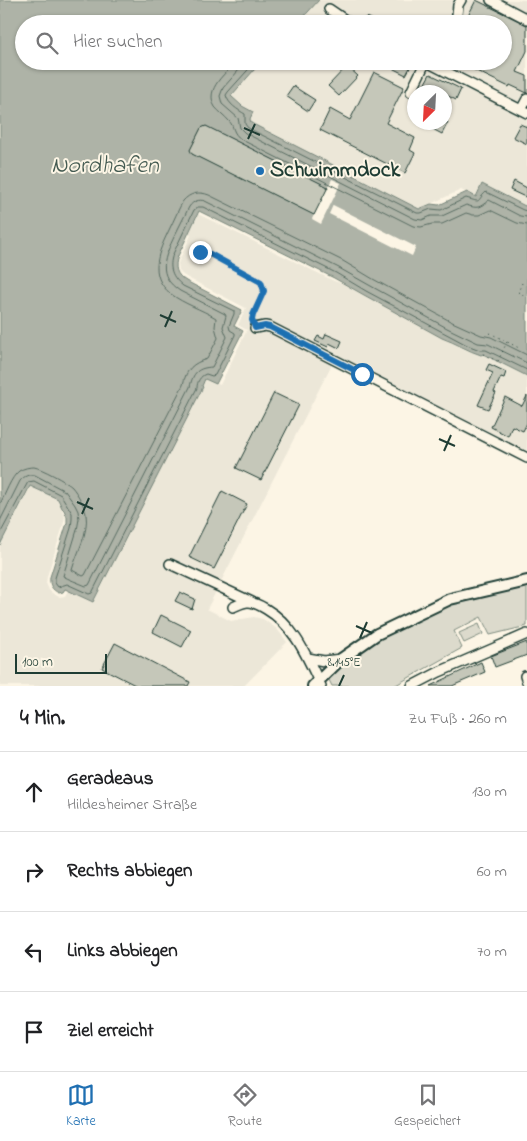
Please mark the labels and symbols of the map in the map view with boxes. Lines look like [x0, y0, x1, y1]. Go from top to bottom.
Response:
north arrow [407, 85, 452, 130]
water label: Nordhafen [51, 149, 160, 184]
place label: Schwimmdock [270, 155, 401, 187]
marker: Schwimmdock [254, 165, 266, 177]
route end [189, 241, 212, 264]
route start [351, 363, 374, 386]
scale bar [15, 651, 108, 674]
text: 8.145°E [327, 654, 361, 672]

